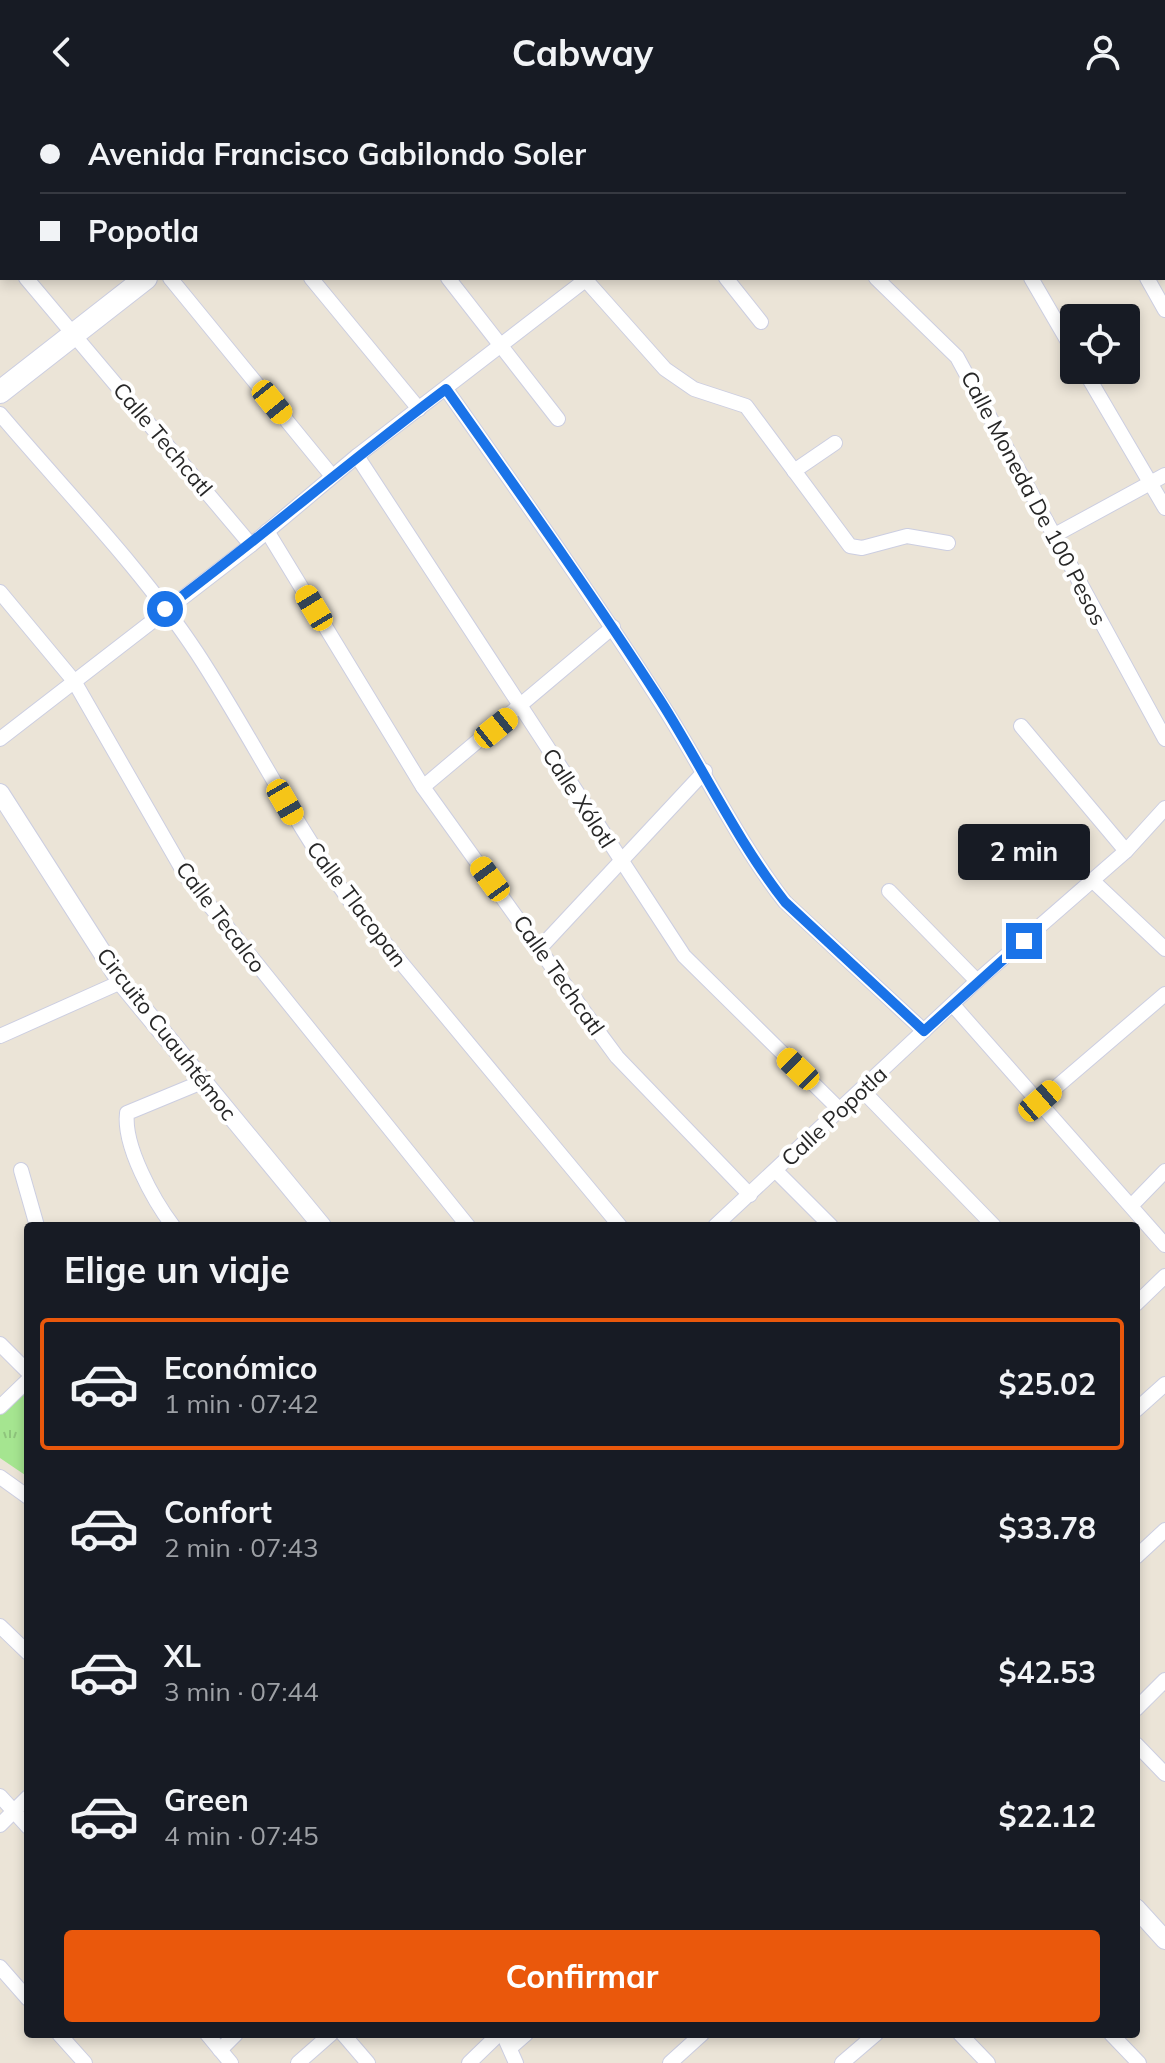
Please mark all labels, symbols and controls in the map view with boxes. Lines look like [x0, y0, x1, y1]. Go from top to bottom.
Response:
icon: back [40, 30, 84, 74]
text: Cabway [512, 30, 653, 75]
icon: person [1081, 30, 1125, 74]
text: Avenida Francisco Gabilondo Soler [88, 135, 586, 173]
text: Popotla [88, 212, 199, 250]
map controls [1060, 304, 1140, 384]
button: locate [1060, 304, 1140, 384]
street label: Calle Moneda De 100 Pesos [955, 366, 1113, 630]
street label: Calle Techcatl [107, 376, 219, 502]
car [248, 376, 296, 428]
car [291, 581, 337, 635]
route start [147, 591, 183, 627]
car [470, 704, 522, 752]
street label: Calle Xólotl [536, 743, 622, 853]
car [263, 775, 307, 829]
callout: 2 min [958, 825, 1090, 881]
text: 2 min [990, 835, 1058, 868]
street label: Calle Tlacopan [301, 836, 413, 972]
car [466, 853, 514, 905]
street label: Calle Tecalco [170, 856, 272, 978]
street label: Calle Techcatl [507, 909, 611, 1041]
route end [1006, 923, 1042, 959]
street label: Circuito Cuauhtémoc [91, 942, 243, 1126]
car [772, 1044, 824, 1094]
street label: Calle Popotla [775, 1060, 893, 1172]
car [1014, 1076, 1066, 1126]
text: Elige un viaje [64, 1247, 290, 1292]
icon: car [68, 1348, 140, 1420]
text: Económico [164, 1349, 318, 1387]
text: $25.02 [999, 1365, 1096, 1403]
text: 1 min · 07:42 [164, 1387, 319, 1420]
icon: car [68, 1492, 140, 1564]
text: Confort [164, 1493, 272, 1531]
text: $33.78 [999, 1509, 1096, 1547]
text: 2 min · 07:43 [164, 1531, 319, 1564]
icon: car [68, 1636, 140, 1708]
text: XL [164, 1637, 201, 1675]
text: $42.53 [999, 1653, 1096, 1691]
text: 3 min · 07:44 [164, 1675, 319, 1708]
icon: car [68, 1780, 140, 1852]
text: Green [164, 1781, 249, 1819]
text: $22.12 [999, 1797, 1096, 1835]
text: 4 min · 07:45 [164, 1819, 319, 1852]
button: Confirmar [64, 1930, 1100, 2022]

